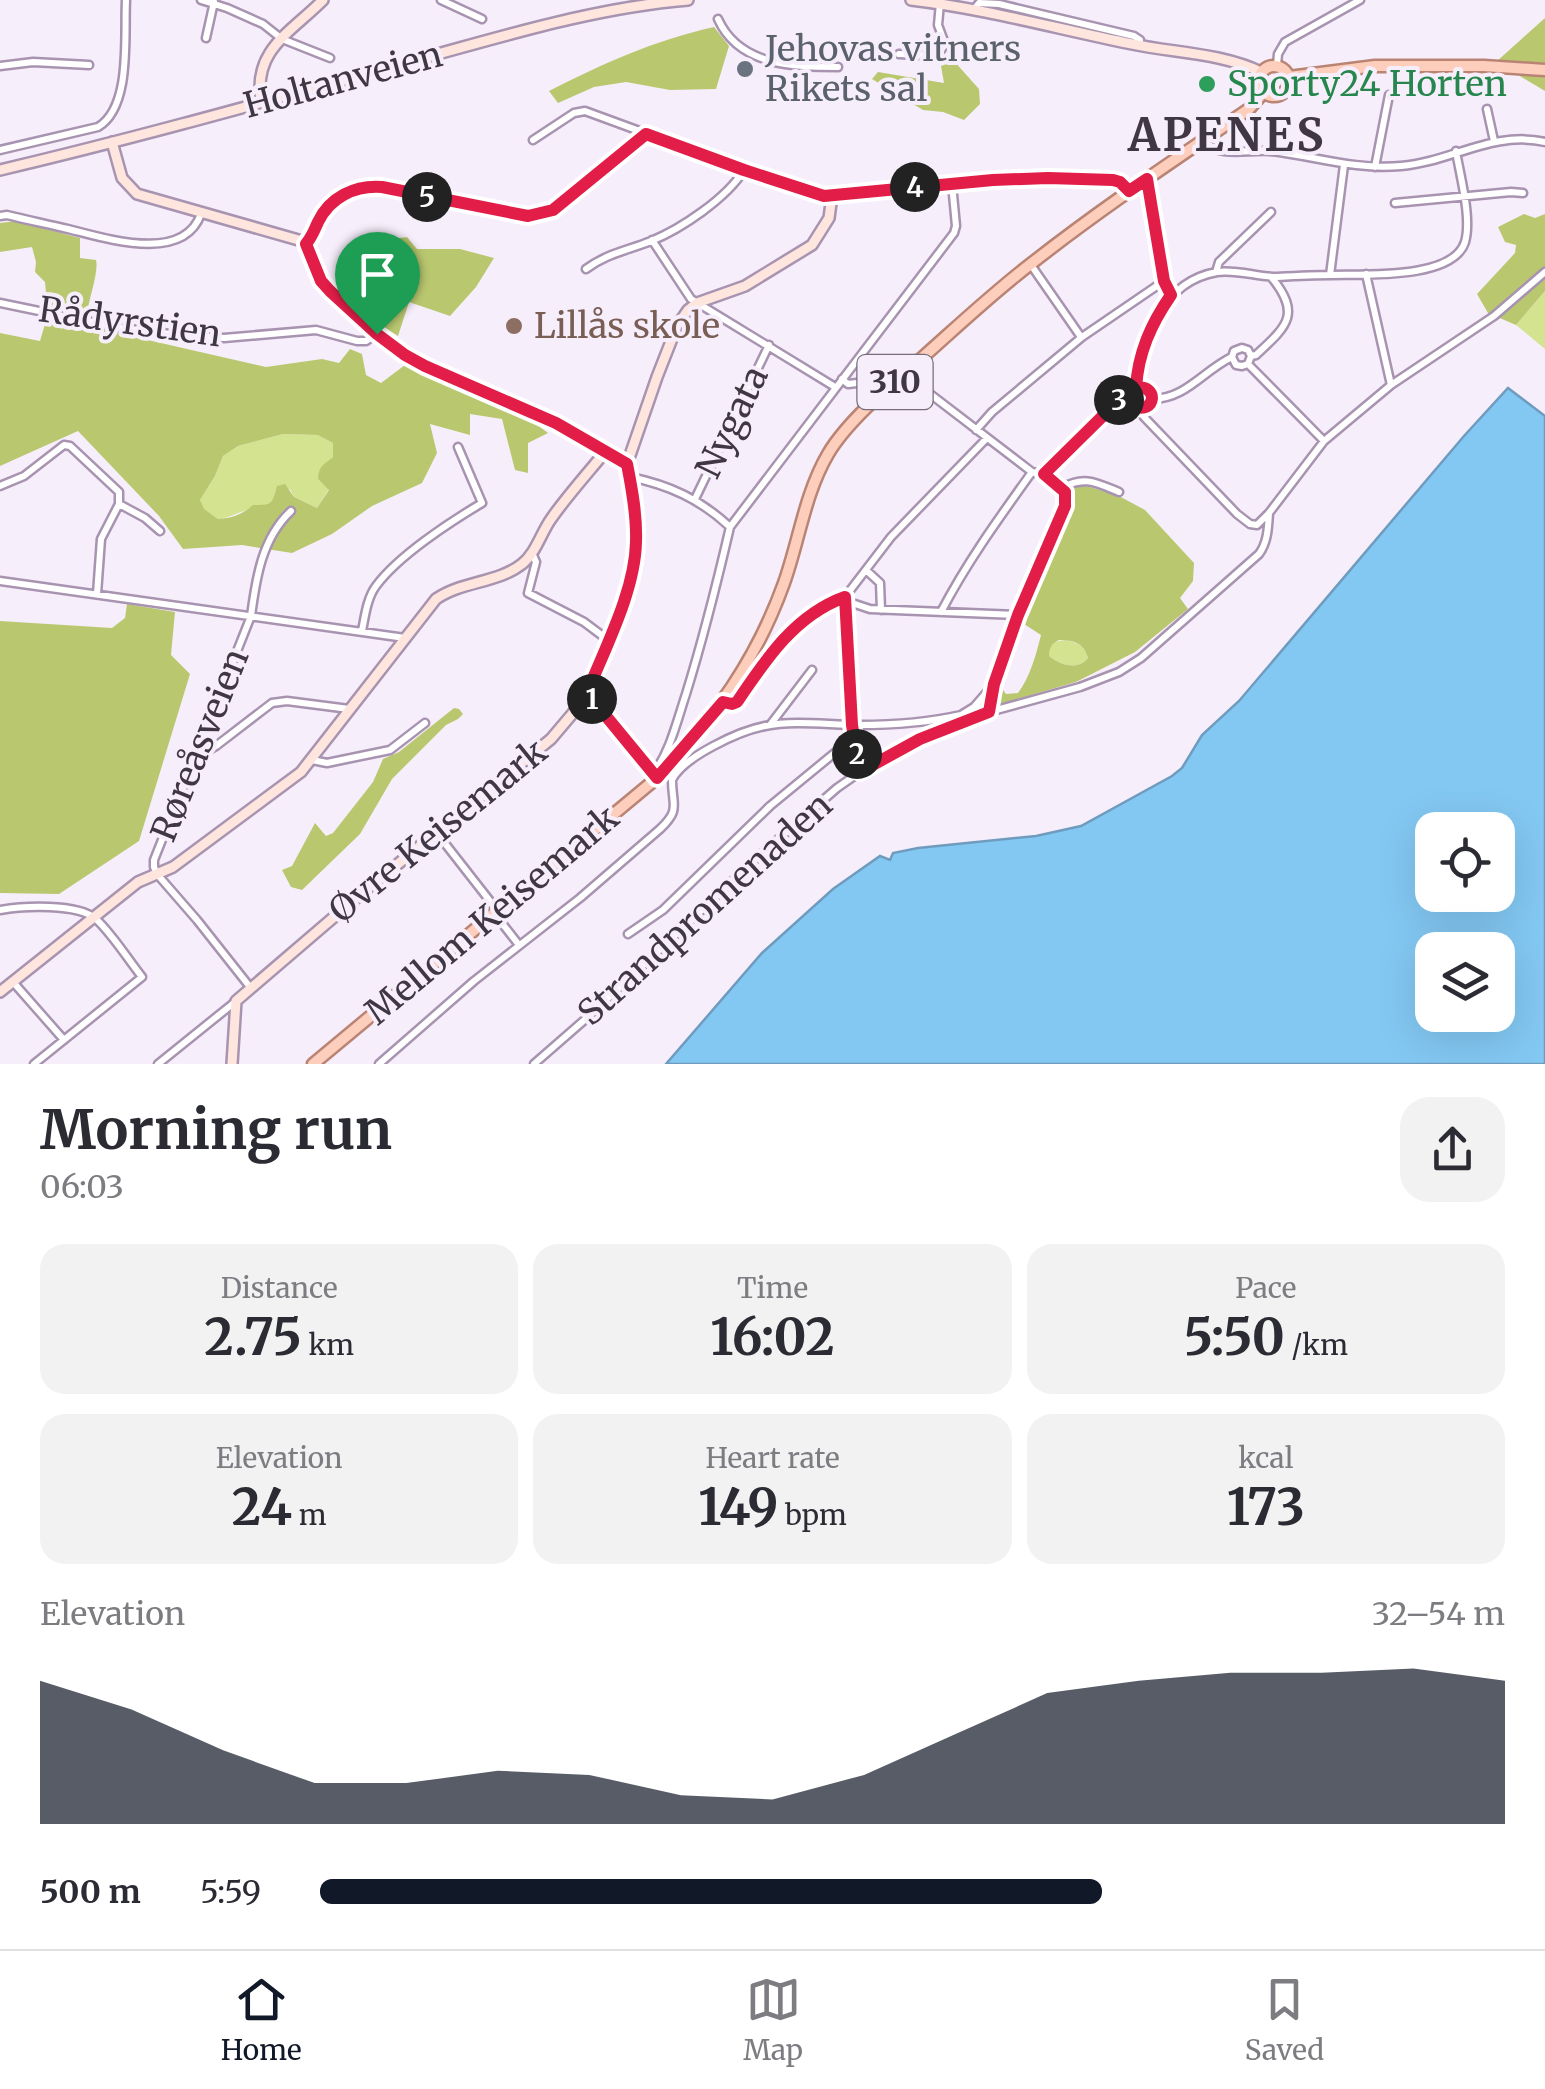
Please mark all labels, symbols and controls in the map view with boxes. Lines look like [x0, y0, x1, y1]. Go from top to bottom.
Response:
place label: Jehovas vitners Rikets sal [764, 27, 1021, 111]
street label: Holtanveien [239, 32, 447, 128]
marker: Jehovas vitners Rikets sal [734, 58, 756, 80]
place label: Sporty24 Horten [1227, 62, 1507, 106]
marker: Sporty24 Horten [1196, 73, 1218, 95]
district label: APENES [1127, 107, 1326, 163]
pin: 4 [890, 162, 940, 212]
text: 4 [906, 169, 924, 205]
pin: 5 [402, 172, 452, 222]
text: 5 [419, 179, 435, 215]
pin [335, 232, 420, 335]
icon: arrive [350, 247, 405, 302]
street label: Rådyrstien [36, 287, 224, 357]
place label: Lillås skole [534, 304, 720, 348]
marker: Lillås skole [503, 315, 525, 337]
road number: 310 [858, 355, 932, 409]
street label: Nygata [686, 359, 778, 485]
pin: 3 [1094, 375, 1144, 425]
text: 3 [1111, 382, 1127, 418]
street label: Røreåsveien [141, 642, 259, 848]
pin: 1 [567, 674, 617, 724]
text: 1 [586, 681, 598, 717]
pin: 2 [832, 729, 882, 779]
street label: Øvre Keisemark [320, 730, 556, 932]
text: 2 [849, 736, 865, 772]
street label: Strandpromenaden [569, 783, 841, 1035]
street label: Mellom Keisemark [356, 796, 628, 1034]
map controls [1415, 812, 1515, 1032]
button: locate [1415, 812, 1515, 912]
button: layers [1415, 932, 1515, 1032]
text: Morning run [40, 1095, 392, 1164]
button: share [1400, 1097, 1505, 1202]
text: 06:03 [40, 1167, 124, 1207]
text: Distance [221, 1270, 338, 1306]
text: Time [737, 1270, 808, 1306]
text: Pace [1235, 1270, 1296, 1306]
text: 2.75 [204, 1306, 302, 1369]
text: 16:02 [710, 1306, 835, 1369]
text: 5:50 [1184, 1306, 1285, 1369]
text: km [302, 1327, 354, 1363]
text: /km [1285, 1327, 1348, 1363]
text: Elevation [216, 1440, 343, 1476]
text: Heart rate [706, 1440, 839, 1476]
text: kcal [1238, 1440, 1293, 1476]
text: 24 [232, 1476, 292, 1539]
text: 149 [698, 1476, 778, 1539]
text: 173 [1227, 1476, 1305, 1539]
text: m [292, 1497, 327, 1533]
text: bpm [778, 1497, 847, 1533]
text: Elevation [40, 1594, 185, 1634]
text: 32–54 m [1372, 1594, 1505, 1634]
text: 500 m [40, 1872, 141, 1912]
text: 5:59 [200, 1872, 261, 1912]
tab: Home [221, 1972, 302, 2068]
tab: Map [743, 1972, 803, 2068]
tab: Saved [1245, 1972, 1324, 2068]

